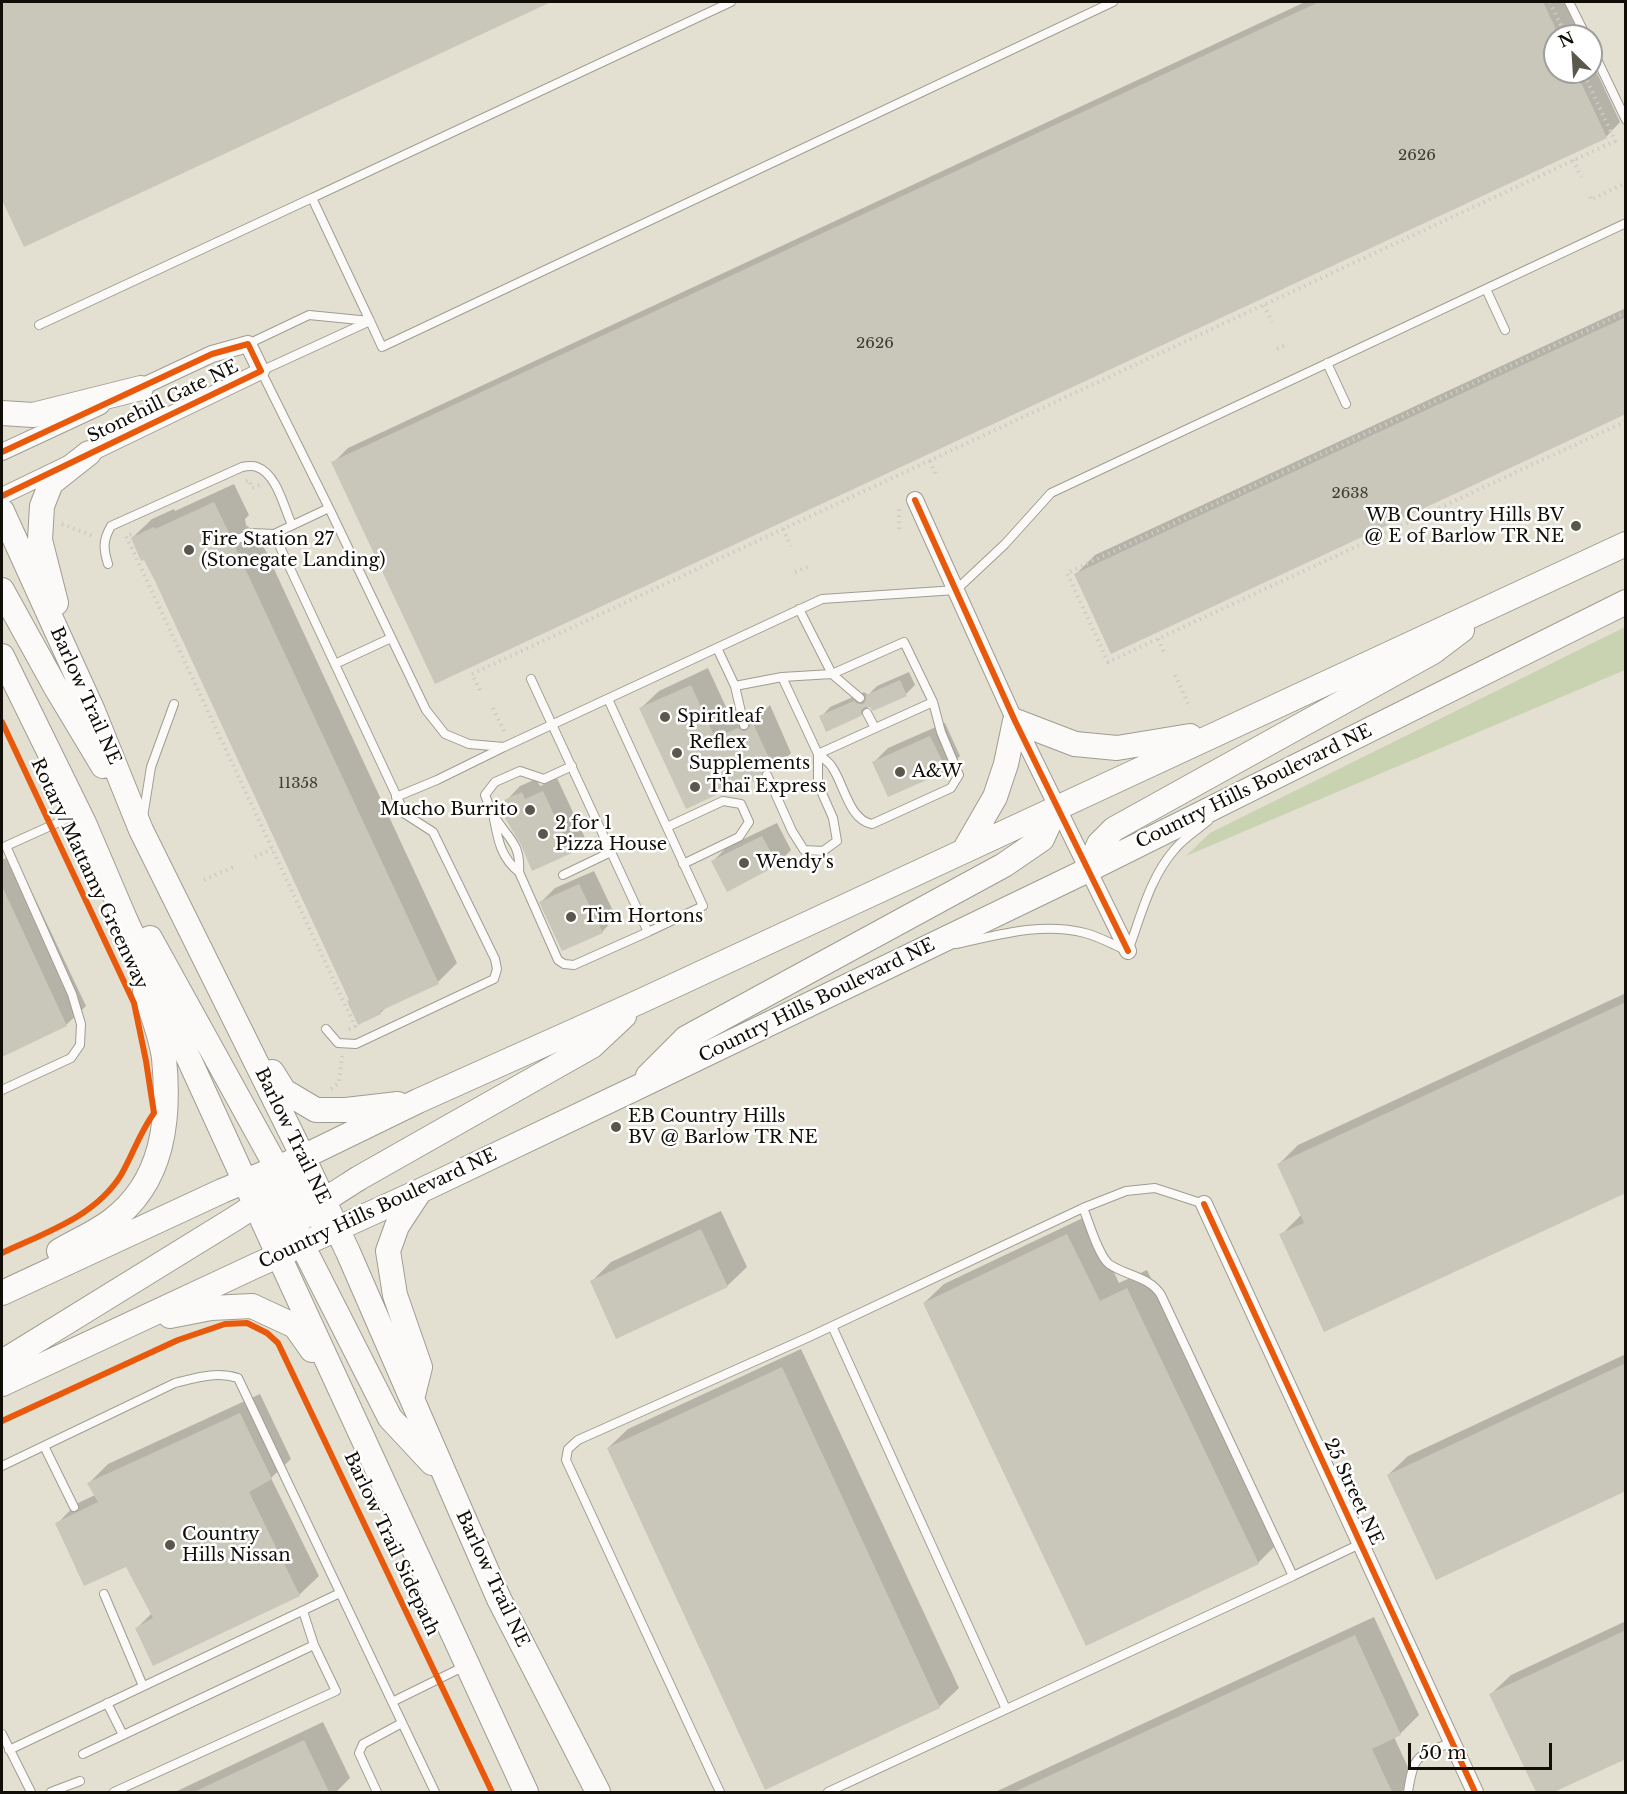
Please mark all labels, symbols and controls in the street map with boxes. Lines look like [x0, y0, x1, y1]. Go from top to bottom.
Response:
north arrow [1543, 24, 1603, 84]
text: N [1555, 27, 1577, 52]
house number: 2626 [1398, 147, 1436, 165]
house number: 2626 [856, 335, 894, 353]
street label: Stonehill Gate NE [84, 356, 242, 448]
house number: 2638 [1331, 485, 1369, 503]
place label: WB Country Hills BV @ E of Barlow TR NE [1364, 505, 1564, 548]
marker: WB Country Hills BV @ E of Barlow TR NE [1569, 519, 1583, 533]
place label: Fire Station 27 (Stonegate Landing) [201, 529, 386, 572]
marker: Fire Station 27 (Stonegate Landing) [182, 543, 196, 557]
street label: Barlow Trail NE [45, 624, 125, 768]
place label: Spiritleaf [677, 706, 762, 728]
marker: Spiritleaf [658, 710, 672, 724]
street label: Country Hills Boulevard NE [1132, 720, 1376, 854]
place label: Reflex Supplements [689, 732, 810, 774]
marker: Reflex Supplements [670, 746, 684, 760]
street label: Rotary/Mattamy Greenway [26, 755, 152, 993]
place label: A&W [912, 761, 962, 783]
marker: A&W [893, 765, 907, 779]
house number: 11358 [278, 775, 318, 793]
place label: Thaï Express [707, 776, 826, 798]
marker: Thaï Express [688, 780, 702, 794]
place label: Mucho Burrito [380, 799, 518, 821]
marker: Mucho Burrito [523, 803, 537, 817]
place label: 2 for 1 Pizza House [555, 813, 667, 856]
marker: 2 for 1 Pizza House [536, 827, 550, 841]
place label: Wendy's [756, 852, 834, 874]
marker: Wendy's [737, 856, 751, 870]
place label: Tim Hortons [583, 906, 703, 928]
marker: Tim Hortons [564, 910, 578, 924]
street label: Country Hills Boulevard NE [695, 934, 939, 1068]
street label: Barlow Trail NE [250, 1065, 334, 1207]
place label: EB Country Hills BV @ Barlow TR NE [628, 1106, 817, 1148]
marker: EB Country Hills BV @ Barlow TR NE [609, 1120, 623, 1134]
street label: Country Hills Boulevard NE [256, 1144, 500, 1274]
street label: 25 Street NE [1319, 1435, 1387, 1549]
street label: Barlow Trail Sidepath [339, 1449, 443, 1639]
street label: Barlow Trail NE [451, 1507, 533, 1651]
place label: Country Hills Nissan [182, 1524, 291, 1567]
marker: Country Hills Nissan [163, 1538, 177, 1552]
scale bar [1411, 1731, 1555, 1769]
text: 50 m [1419, 1742, 1467, 1764]

